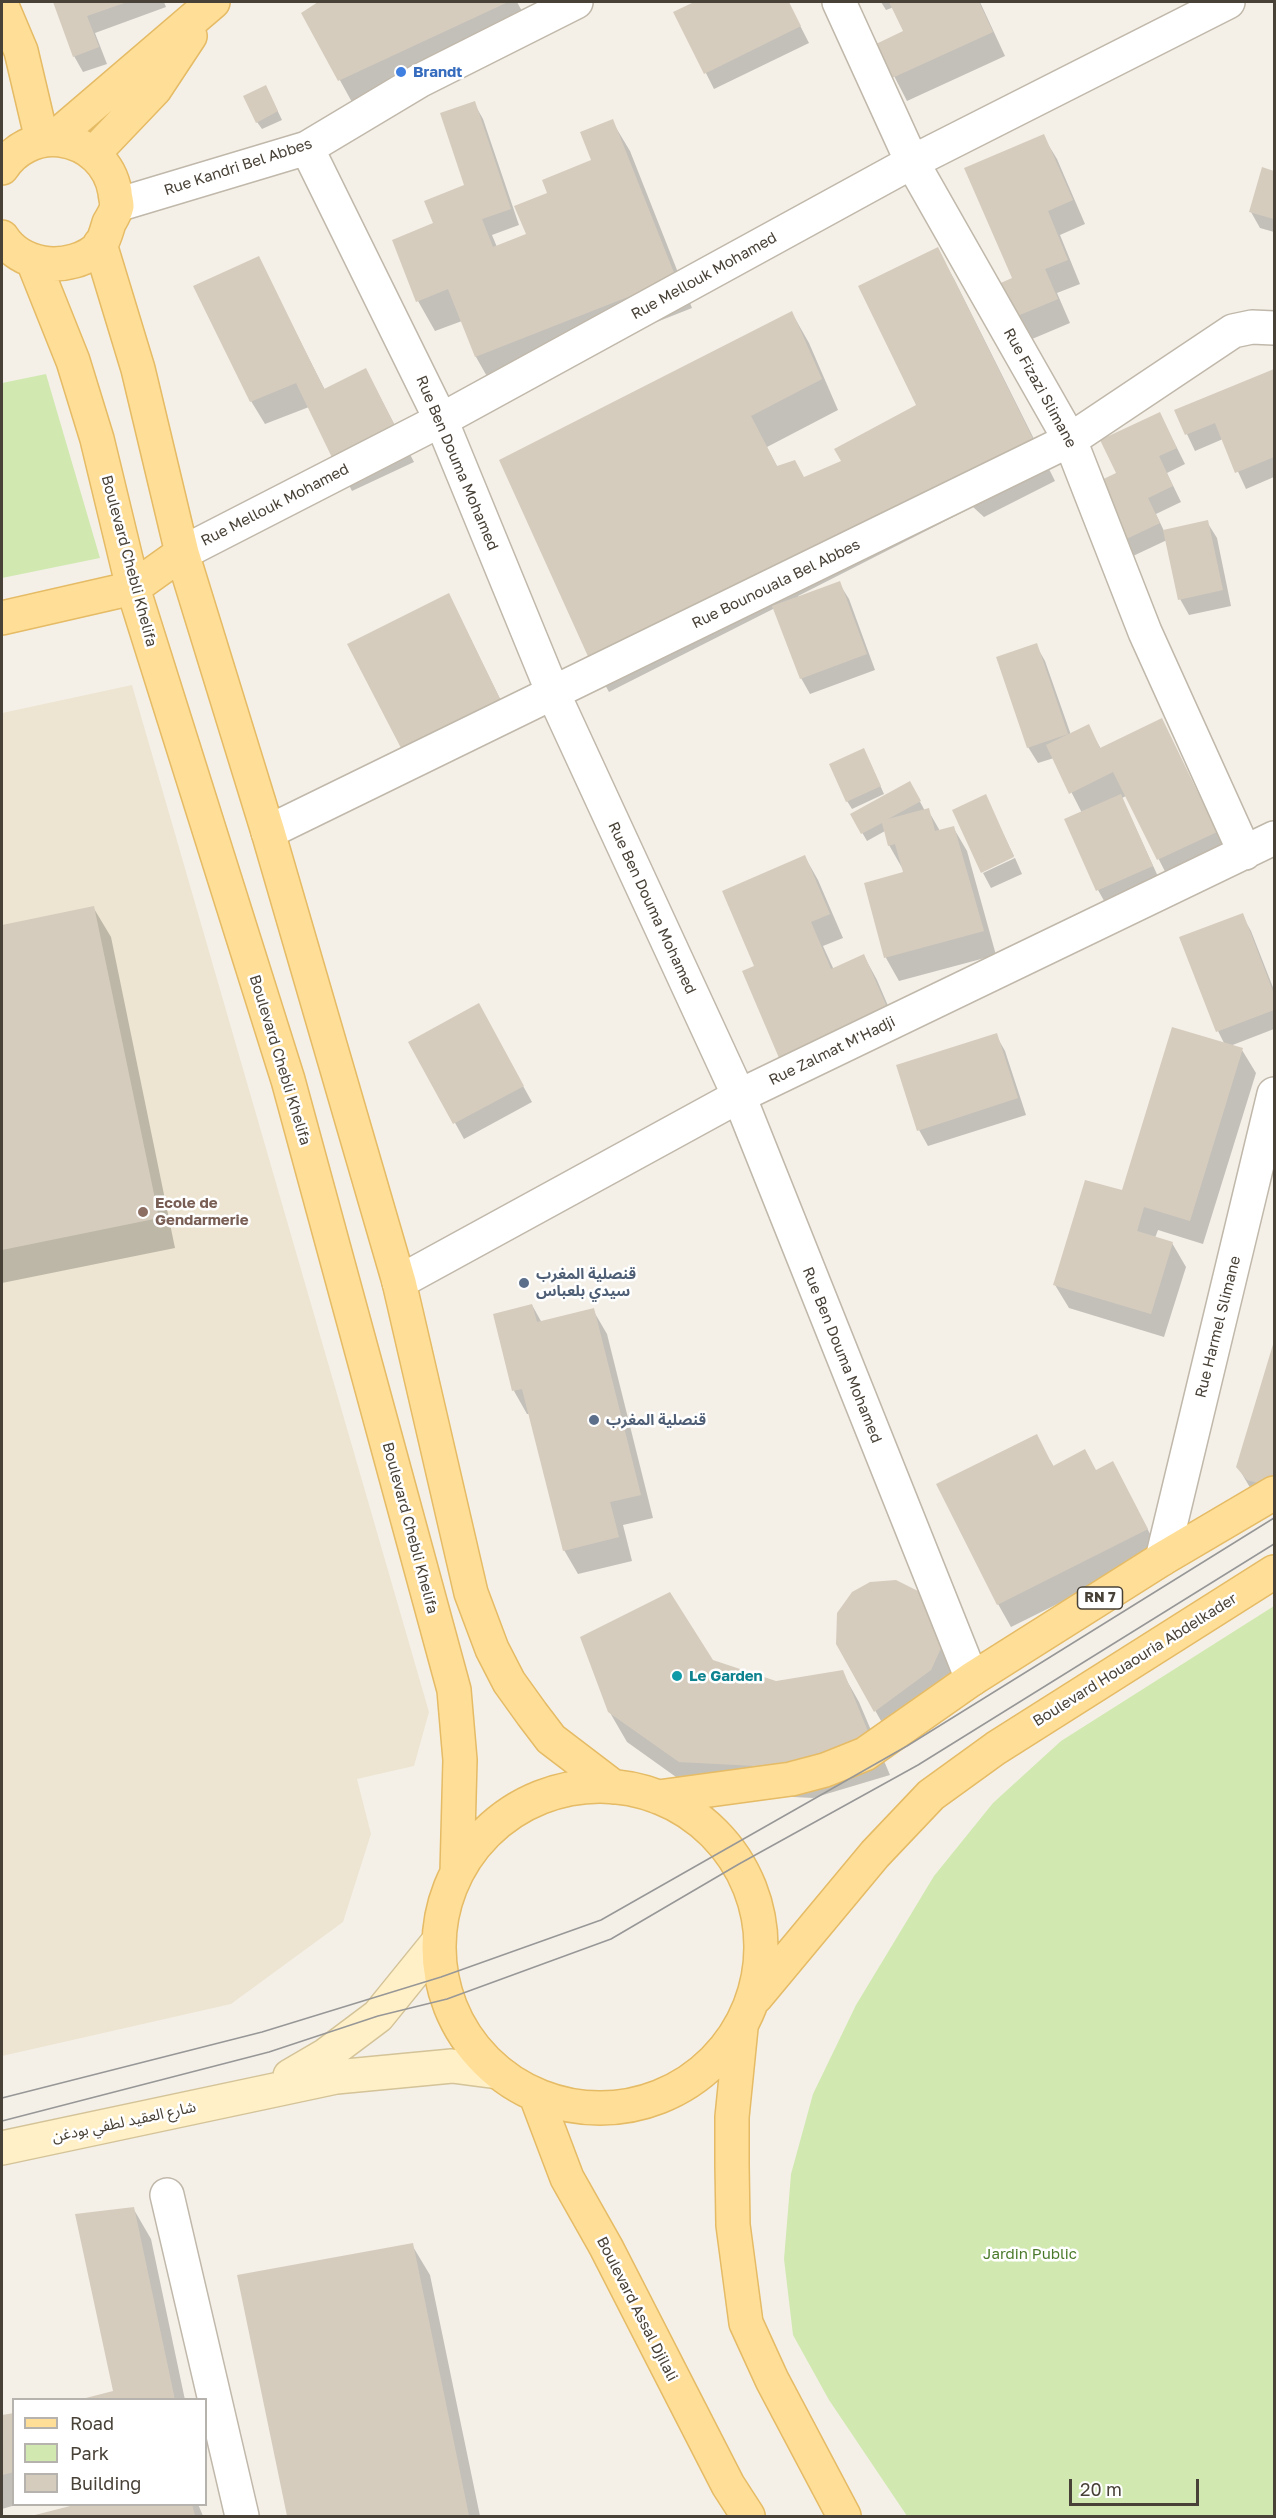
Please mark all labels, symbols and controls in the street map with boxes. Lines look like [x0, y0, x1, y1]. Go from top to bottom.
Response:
place label: Brandt [413, 63, 462, 81]
marker: Brandt [394, 65, 408, 79]
street label: Rue Kandri Bel Abbes [162, 135, 314, 199]
street label: Rue Mellouk Mohamed [628, 228, 780, 324]
street label: Rue Fizazi Slimane [1000, 325, 1080, 451]
street label: Rue Ben Douma Mohamed [412, 373, 502, 553]
street label: Rue Mellouk Mohamed [198, 460, 352, 550]
street label: Boulevard Chebli Khelifa [97, 473, 161, 649]
street label: Rue Bounouala Bel Abbes [689, 535, 863, 633]
street label: Rue Ben Douma Mohamed [604, 819, 700, 997]
street label: Boulevard Chebli Khelifa [246, 973, 314, 1147]
street label: Rue Zalmat M'Hadji [766, 1013, 898, 1089]
place label: Ecole de Gendarmerie [155, 1194, 249, 1229]
marker: Ecole de Gendarmerie [136, 1205, 150, 1219]
street label: Rue Harmel Slimane [1192, 1254, 1244, 1400]
street label: Rue Ben Douma Mohamed [798, 1264, 886, 1446]
place label: قنصلية المغرب سيدي بلعباس [536, 1265, 636, 1300]
marker: قنصلية المغرب سيدي بلعباس [517, 1276, 531, 1290]
place label: قنصلية المغرب [606, 1411, 706, 1429]
marker: قنصلية المغرب [587, 1413, 601, 1427]
street label: Boulevard Chebli Khelifa [378, 1440, 442, 1616]
road number: RN 7 [1078, 1587, 1122, 1609]
street label: Boulevard Houaouria Abdelkader [1030, 1590, 1240, 1730]
place label: Le Garden [689, 1667, 763, 1685]
marker: Le Garden [670, 1669, 684, 1683]
street label: شارع العقيد لطفي بودغن [50, 2098, 198, 2146]
street label: Boulevard Assal Djilali [593, 2234, 681, 2384]
park label: Jardin Public [983, 2245, 1077, 2263]
legend [12, 2398, 207, 2506]
text: Road [70, 2412, 114, 2434]
text: Park [70, 2442, 109, 2464]
scale bar [1072, 2467, 1202, 2505]
text: Building [70, 2472, 141, 2494]
text: 20 m [1080, 2478, 1122, 2500]

